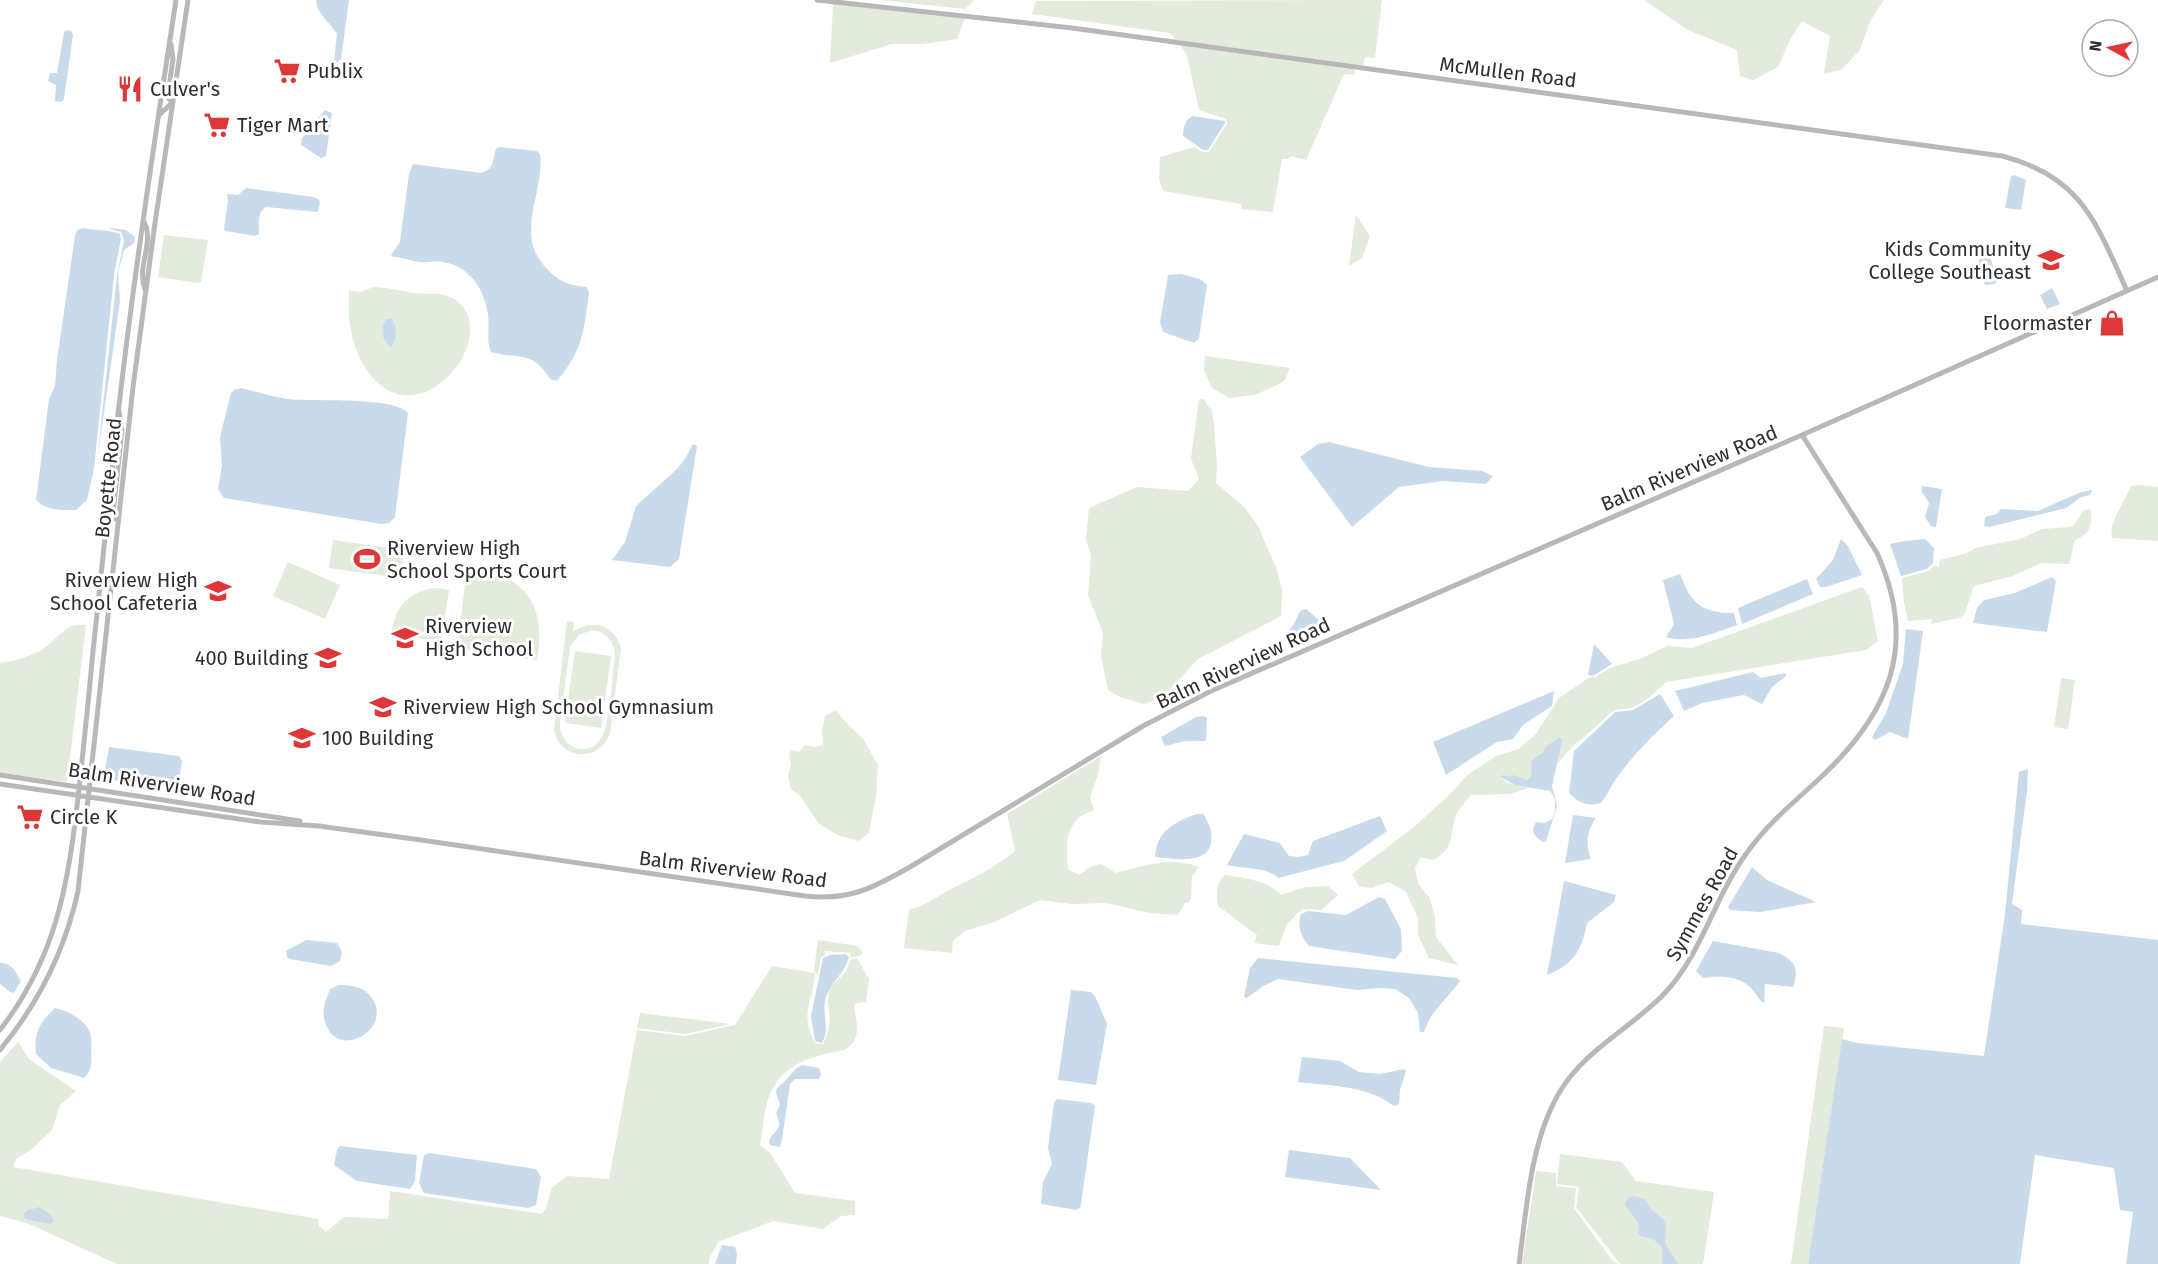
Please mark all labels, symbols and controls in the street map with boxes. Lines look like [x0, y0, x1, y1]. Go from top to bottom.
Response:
north arrow [2080, 18, 2140, 78]
text: N [2085, 39, 2106, 53]
street label: McMullen Road [1438, 52, 1578, 92]
supermarket icon: Publix [272, 56, 302, 86]
place label: Publix [307, 59, 363, 83]
restaurant icon: Culver's [115, 74, 145, 104]
place label: Culver's [150, 77, 220, 101]
supermarket icon: Tiger Mart [202, 110, 232, 140]
place label: Tiger Mart [237, 113, 329, 137]
place label: Kids Community College Southeast [1869, 237, 2032, 284]
school or university icon: Kids Community College Southeast [2036, 245, 2066, 275]
shop icon: Floormaster [2097, 308, 2127, 338]
place label: Floormaster [1983, 311, 2092, 335]
street label: Boyette Road [90, 417, 126, 539]
street label: Balm Riverview Road [1597, 420, 1781, 516]
place label: Riverview High School Sports Court [387, 536, 568, 583]
sports icon: Riverview High School Sports Court [352, 544, 382, 574]
place label: Riverview High School Cafeteria [50, 568, 198, 615]
school or university icon: Riverview High School Cafeteria [203, 576, 233, 606]
street label: Balm Riverview Road [1152, 612, 1334, 714]
place label: Riverview High School [425, 614, 533, 661]
school or university icon: Riverview High School [390, 623, 420, 653]
school or university icon: 400 Building [313, 643, 343, 673]
place label: 400 Building [195, 646, 309, 670]
school or university icon: Riverview High School Gymnasium [368, 692, 398, 722]
place label: Riverview High School Gymnasium [403, 695, 714, 719]
school or university icon: 100 Building [287, 723, 317, 753]
place label: 100 Building [322, 726, 434, 750]
street label: Balm Riverview Road [67, 757, 257, 811]
supermarket icon: Circle K [15, 802, 45, 832]
place label: Circle K [50, 805, 117, 829]
street label: Symmes Road [1661, 843, 1743, 965]
street label: Balm Riverview Road [638, 846, 828, 892]

